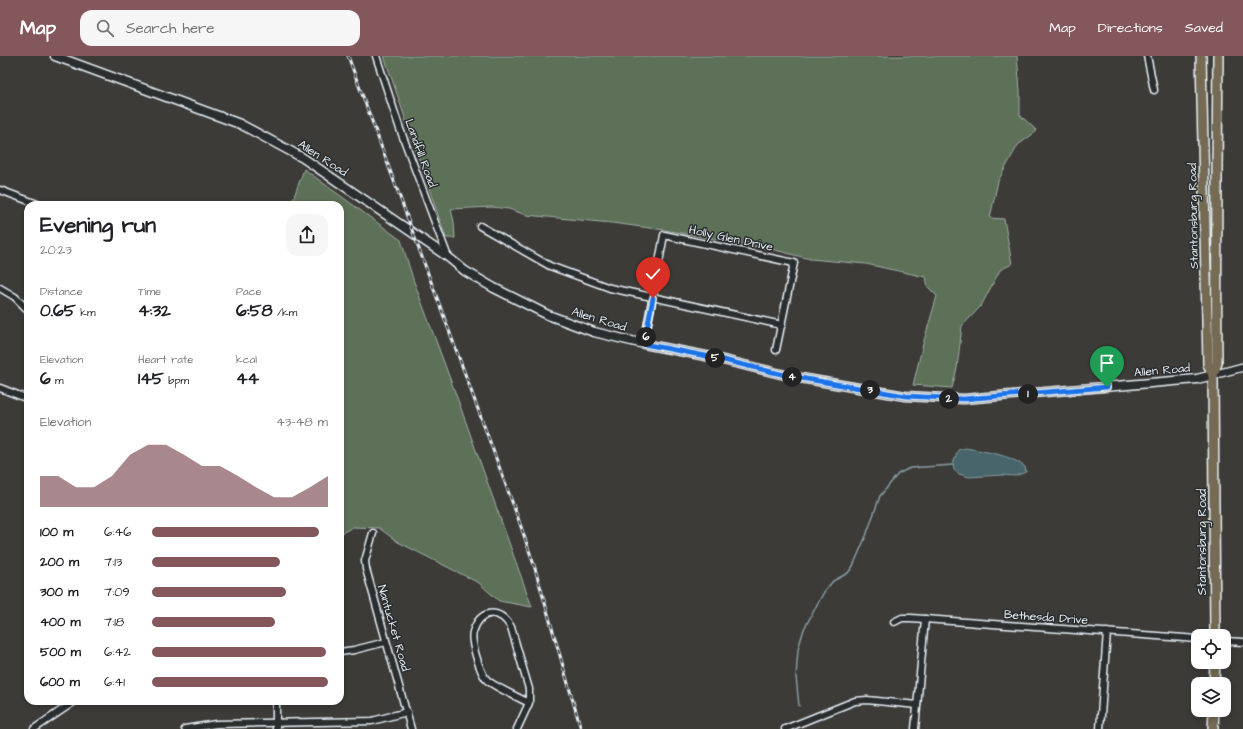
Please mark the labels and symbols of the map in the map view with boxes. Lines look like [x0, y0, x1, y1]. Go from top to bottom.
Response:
street label: Landfill Road [400, 117, 441, 190]
street label: Allen Road [294, 136, 351, 181]
street label: Stantonsburg Road [1184, 163, 1204, 269]
street label: Holly Glen Drive [687, 221, 775, 257]
pin [636, 257, 670, 298]
street label: Allen Road [569, 303, 628, 336]
pin: 6 [636, 327, 656, 347]
pin [1090, 346, 1124, 387]
pin: 5 [705, 348, 725, 368]
street label: Allen Road [1133, 360, 1191, 381]
pin: 4 [782, 367, 802, 387]
pin: 3 [860, 380, 880, 400]
pin: 1 [1018, 384, 1038, 404]
pin: 2 [939, 389, 959, 409]
street label: Stantonsburg Road [1194, 489, 1212, 595]
street label: Nantucket Road [373, 583, 414, 673]
street label: Bethesda Drive [1003, 606, 1089, 629]

